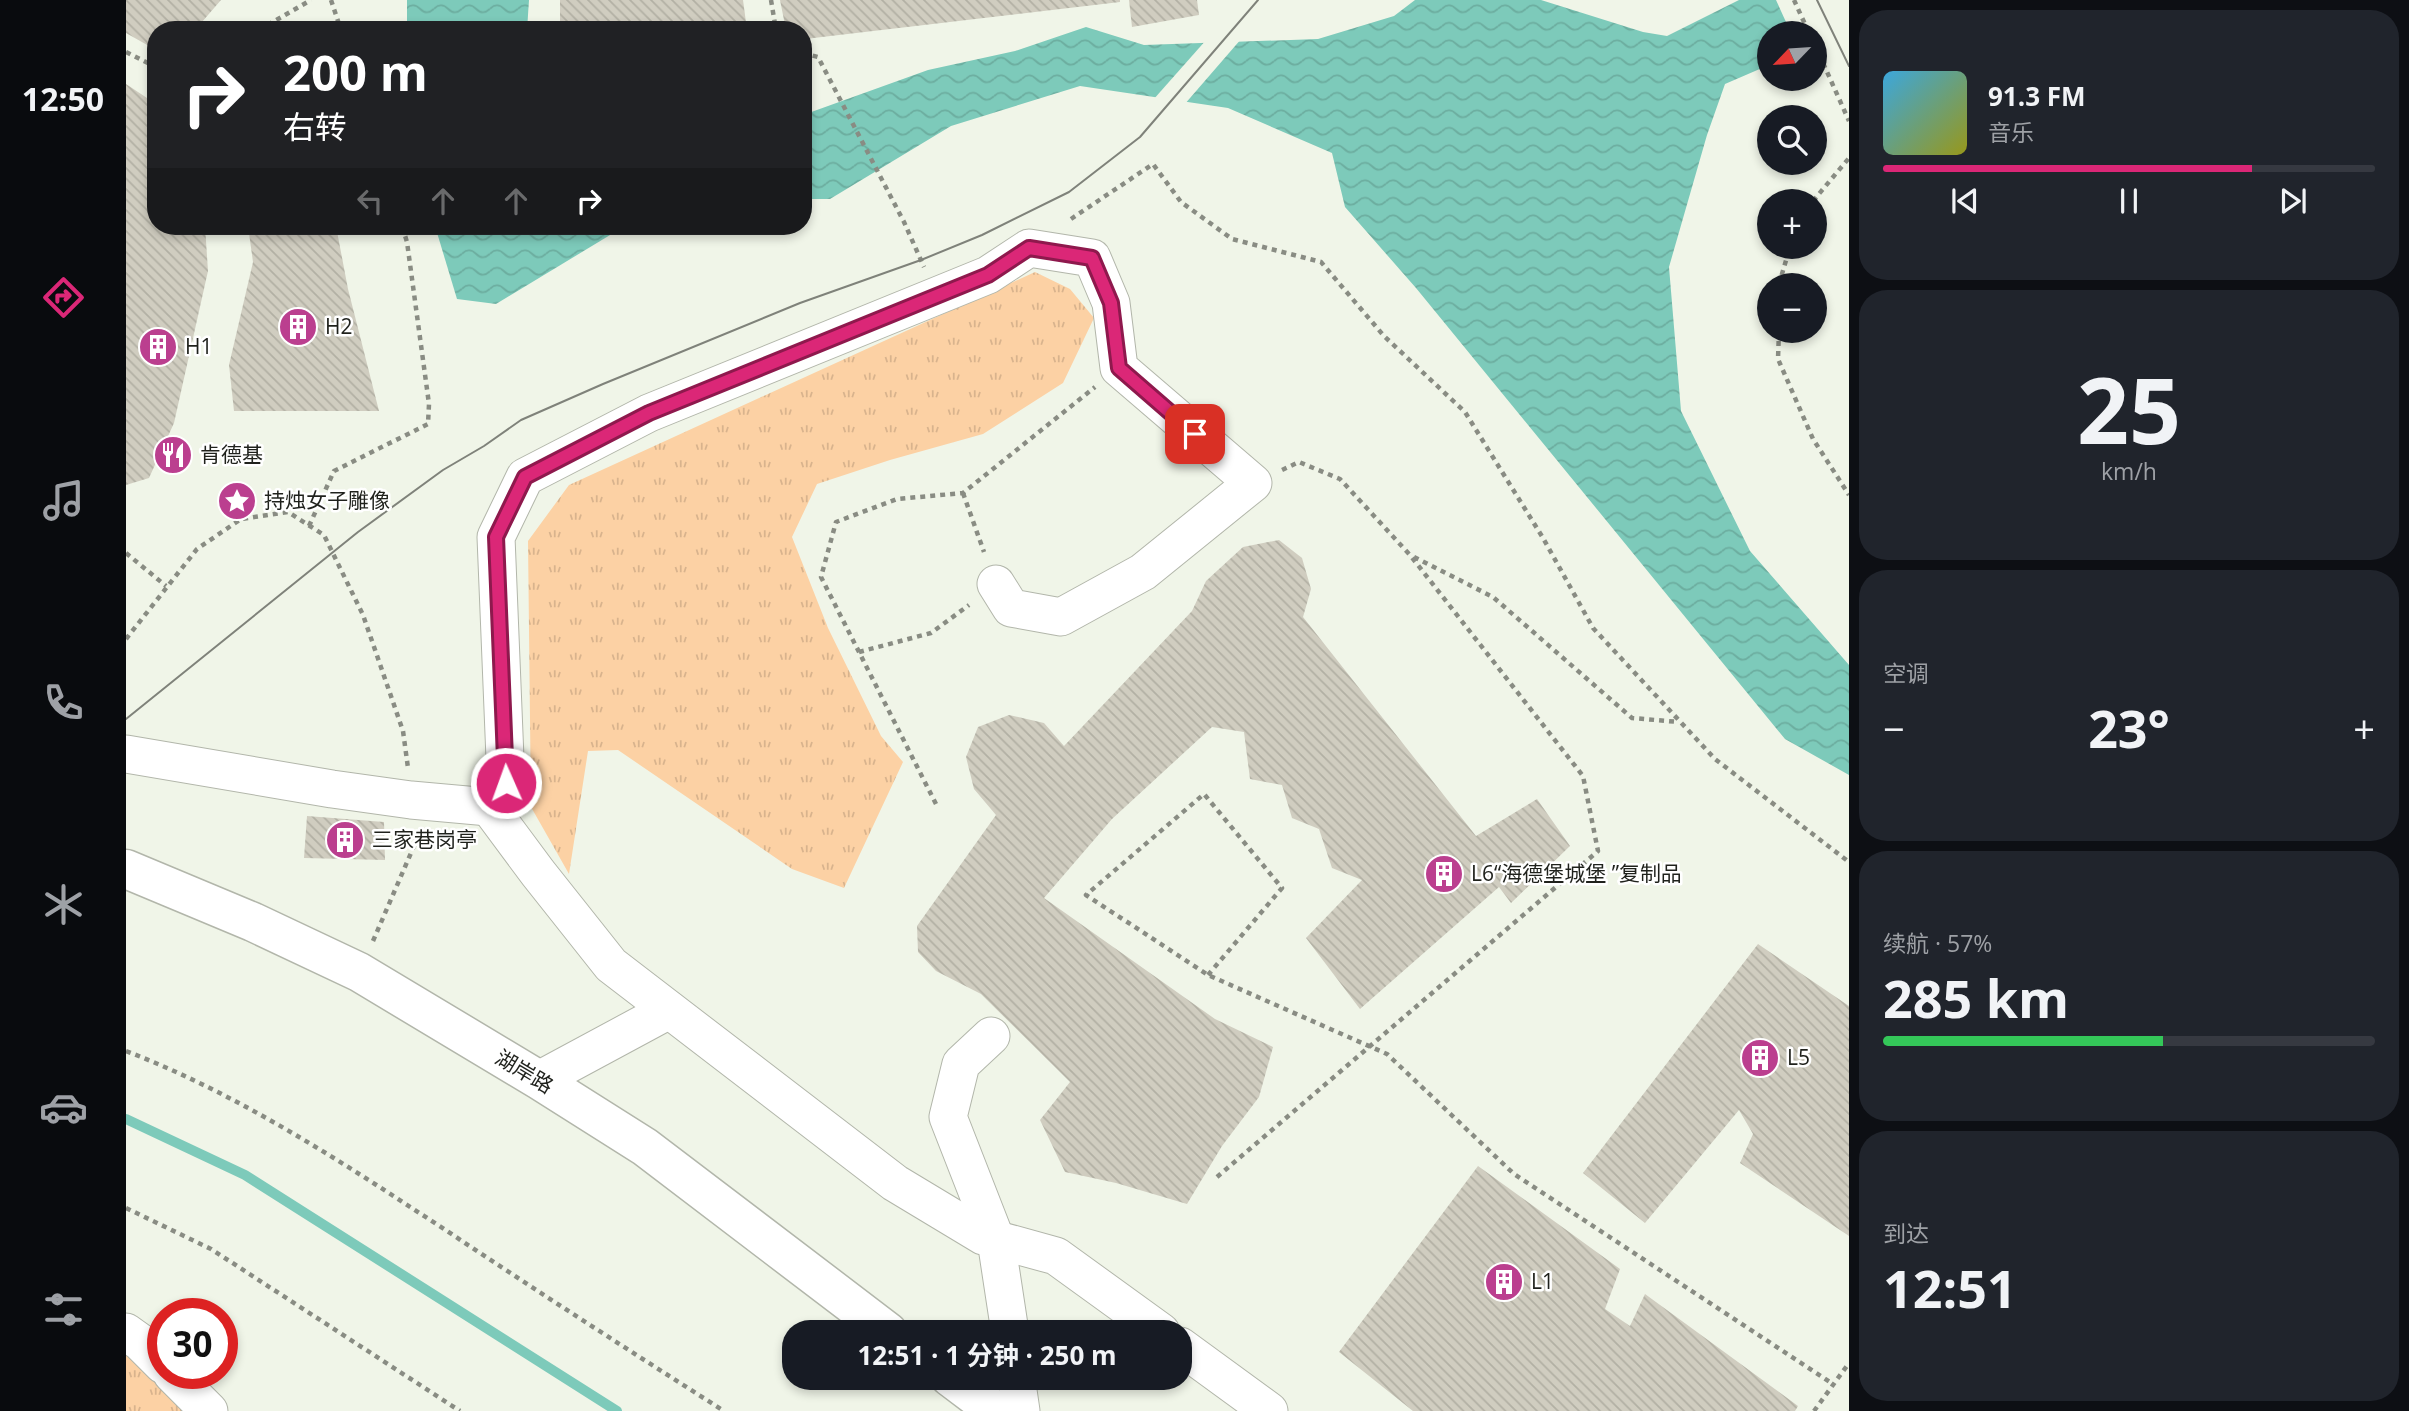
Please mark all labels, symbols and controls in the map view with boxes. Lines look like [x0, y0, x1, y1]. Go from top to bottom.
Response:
north arrow [1757, 21, 1827, 91]
map controls [1757, 21, 1827, 343]
text: 200 m [283, 39, 428, 105]
icon: right [168, 49, 259, 140]
text: 12:50 [22, 77, 104, 120]
text: 91.3 FM [1988, 78, 2086, 114]
text: 右转 [283, 105, 347, 148]
button: search [1757, 105, 1827, 175]
text: 音乐 [1988, 116, 2034, 148]
icon: left [351, 182, 389, 220]
icon: ahead [424, 182, 462, 220]
icon: ahead [497, 182, 535, 220]
icon: right [570, 182, 608, 220]
icon: previous [1946, 182, 1984, 220]
icon: pause [2110, 182, 2148, 220]
icon: next [2274, 182, 2312, 220]
button: + [1757, 189, 1827, 259]
icon: directions [39, 273, 88, 322]
button: − [1757, 273, 1827, 343]
building icon: H2 [277, 306, 319, 348]
place label: H2 [325, 312, 353, 340]
building icon: H1 [137, 326, 179, 368]
place label: H1 [185, 332, 213, 360]
text: 25 [2077, 347, 2181, 471]
pin [1165, 404, 1225, 464]
icon: arrive [1176, 415, 1214, 453]
restaurant icon: 肯德基 [152, 434, 194, 476]
place label: 肯德基 [200, 440, 263, 468]
text: km/h [2101, 455, 2157, 487]
icon: music [39, 476, 88, 525]
place icon: 持烛女子雕像 [216, 480, 258, 522]
place label: 持烛女子雕像 [264, 486, 390, 514]
text: 空调 [1883, 657, 1929, 689]
icon: phone [39, 678, 88, 727]
text: 23° [2088, 692, 2170, 763]
text: − [1883, 702, 1905, 754]
text: + [2353, 702, 2375, 754]
position arrow [469, 746, 543, 820]
building icon: 三家巷岗亭 [324, 819, 366, 861]
place label: 三家巷岗亭 [372, 825, 477, 853]
building icon: L6“海德堡城堡 ”复制品 [1423, 853, 1465, 895]
place label: L6“海德堡城堡 ”复制品 [1471, 859, 1682, 887]
icon: climate [39, 880, 88, 929]
text: 续航 · 57% [1883, 927, 1992, 959]
text: 285 km [1883, 962, 2069, 1033]
building icon: L5 [1739, 1037, 1781, 1079]
street label: 湖岸路 [490, 1043, 559, 1099]
place label: L5 [1787, 1043, 1810, 1071]
icon: car [39, 1083, 88, 1132]
text: 到达 [1883, 1217, 1929, 1249]
text: 12:51 [1883, 1252, 2017, 1323]
building icon: L1 [1483, 1261, 1525, 1303]
place label: L1 [1531, 1267, 1554, 1295]
icon: filters [39, 1285, 88, 1334]
speed limit sign: 30 [147, 1298, 238, 1389]
text: 12:51 · 1 分钟 · 250 m [857, 1337, 1117, 1373]

